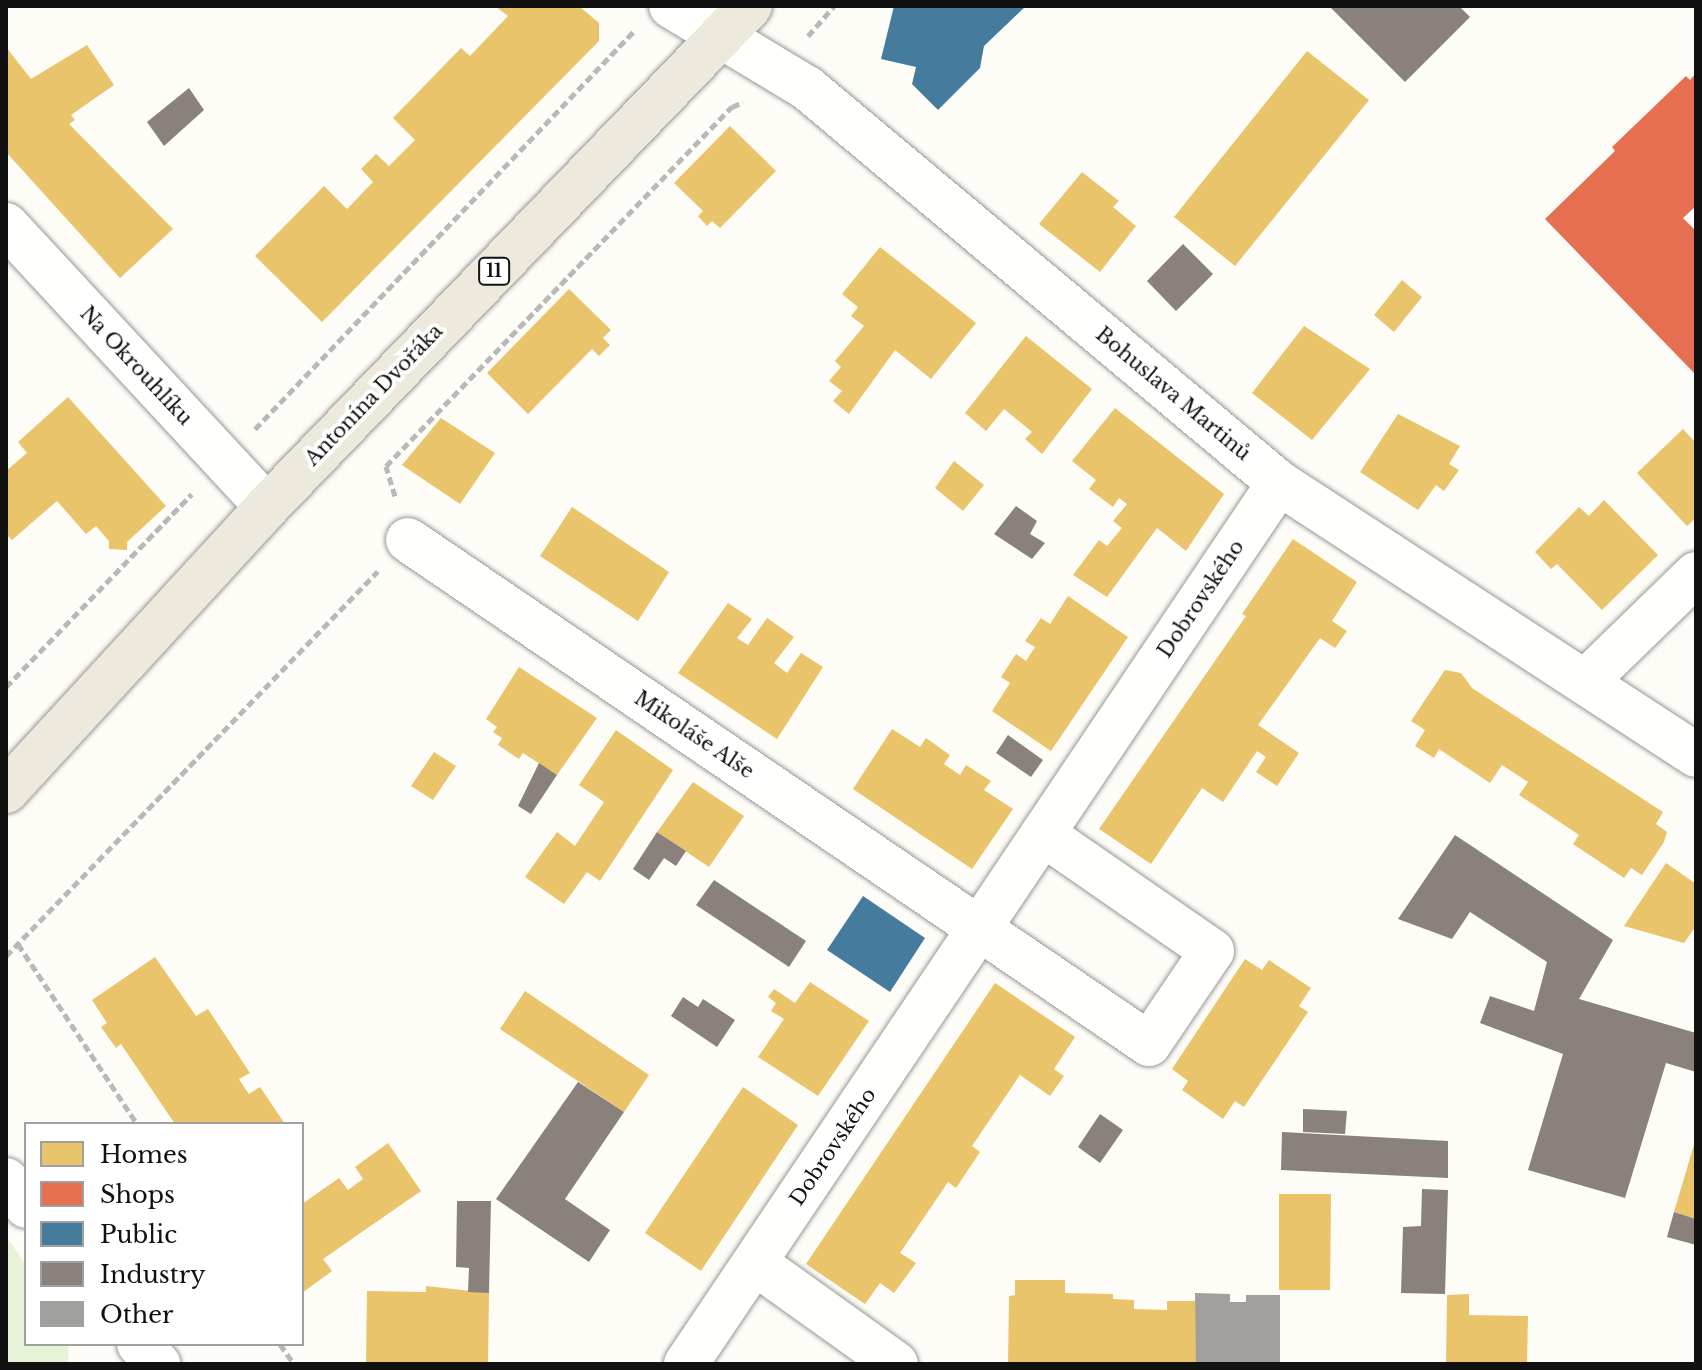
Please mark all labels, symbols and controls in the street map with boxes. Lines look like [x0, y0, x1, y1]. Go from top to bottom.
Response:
road number: 11 [478, 257, 510, 285]
street label: Na Okrouhlíku [75, 302, 197, 430]
street label: Antonína Dvořáka [300, 319, 448, 471]
street label: Bohuslava Martinů [1091, 322, 1255, 466]
street label: Dobrovského [1153, 536, 1249, 662]
street label: Mikoláše Alše [629, 686, 759, 784]
street label: Dobrovského [785, 1084, 881, 1210]
legend [24, 1122, 304, 1346]
text: Homes [100, 1140, 188, 1169]
text: Shops [100, 1180, 175, 1209]
text: Public [100, 1220, 177, 1249]
text: Industry [100, 1260, 206, 1289]
text: Other [100, 1300, 174, 1329]

